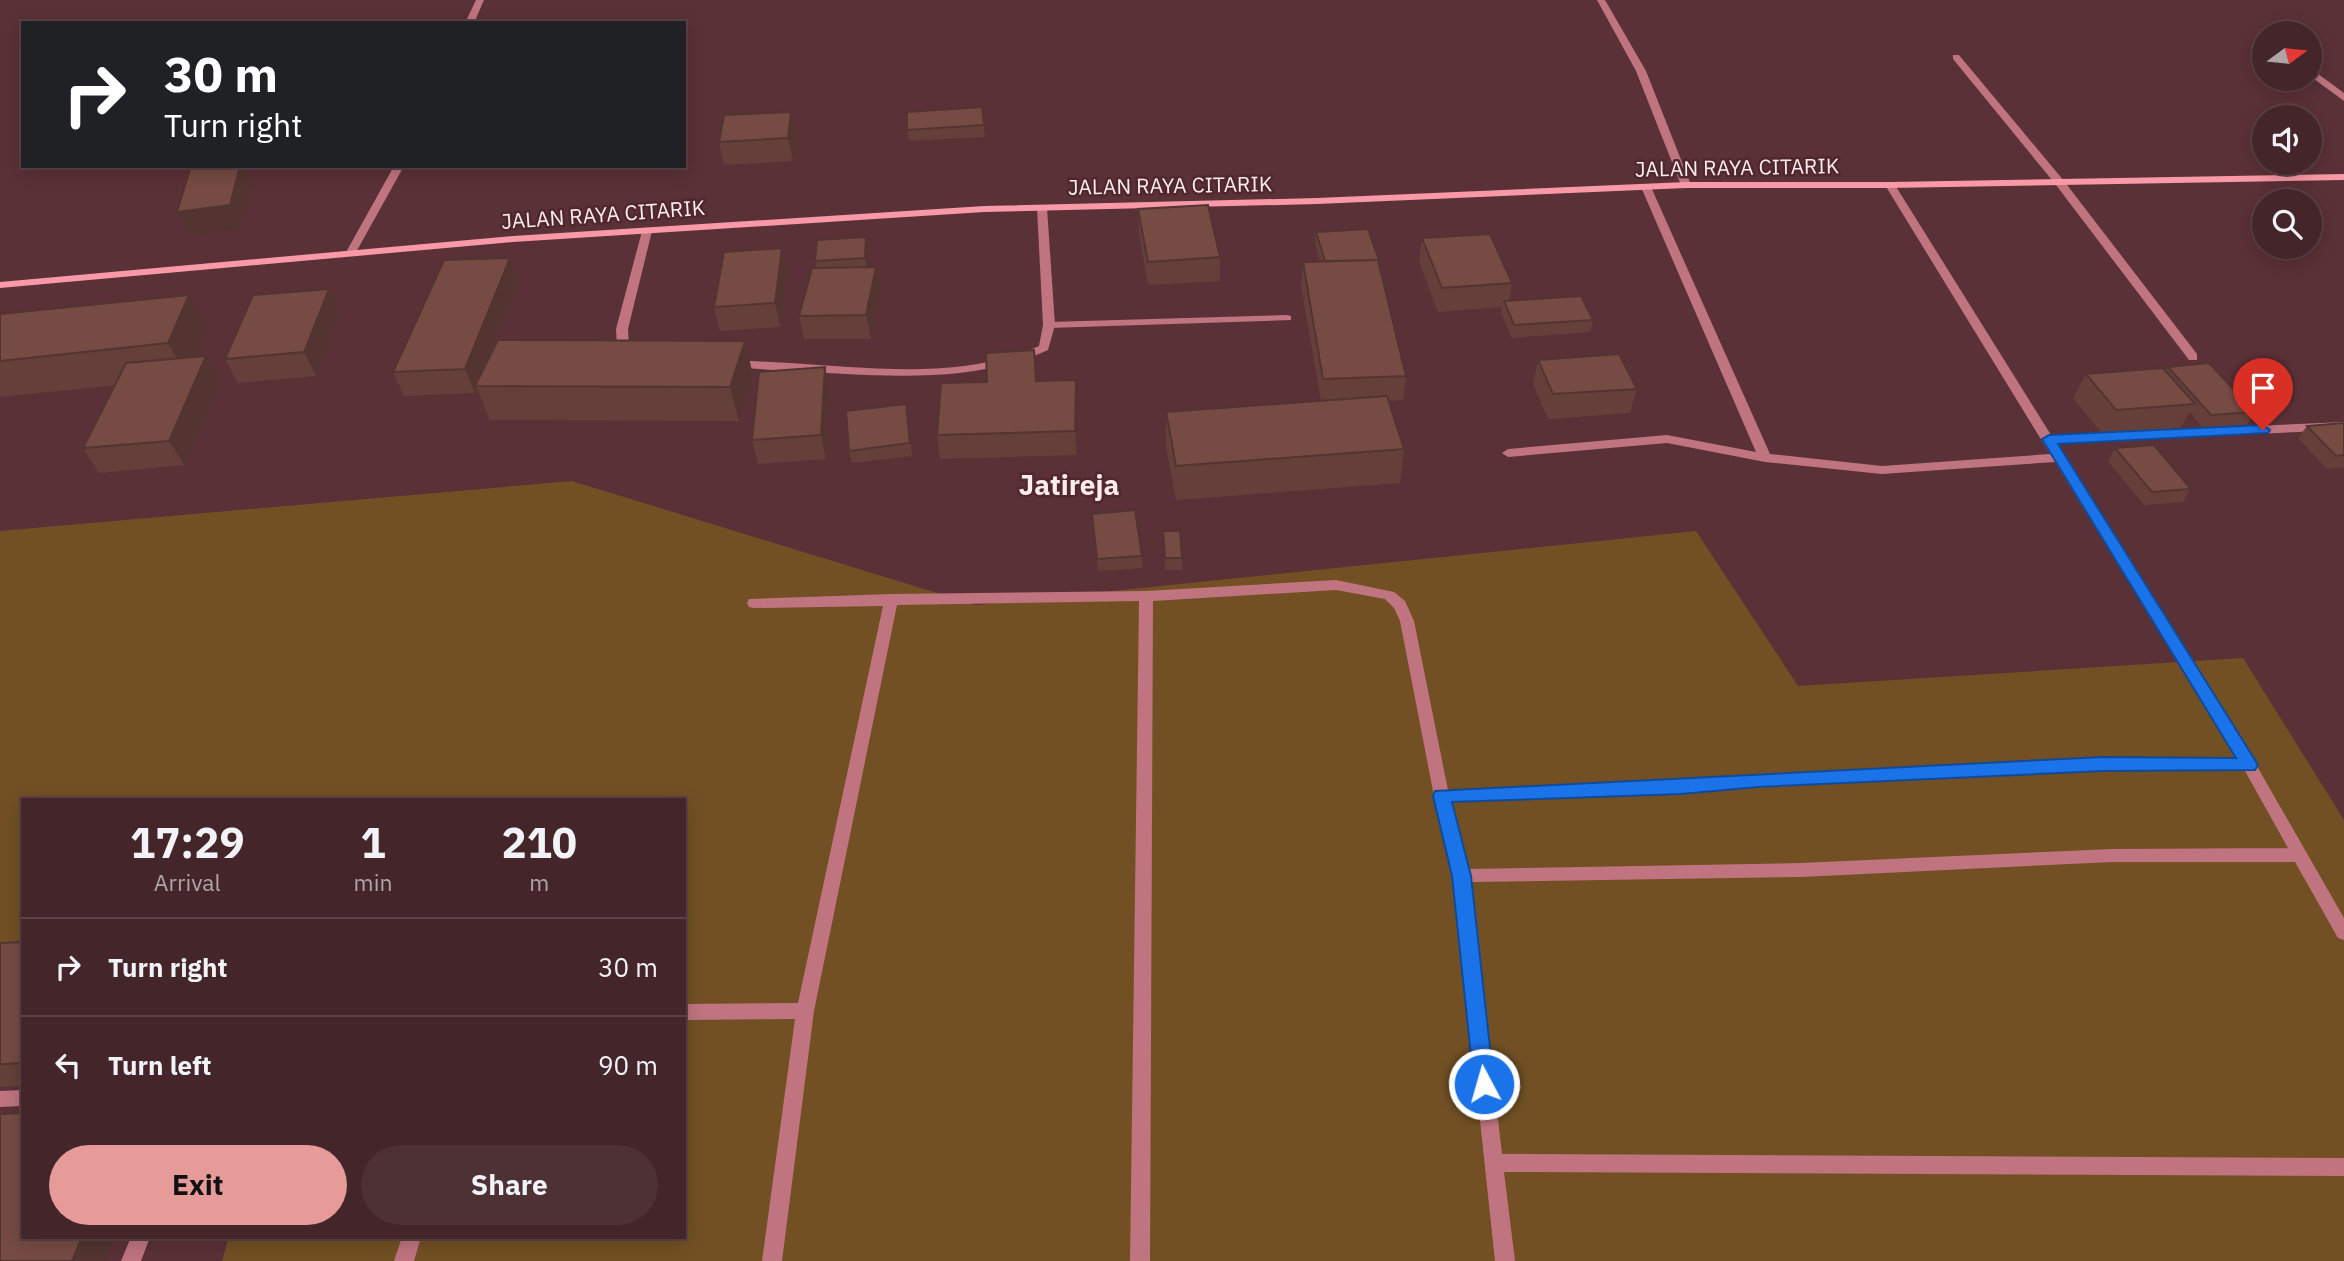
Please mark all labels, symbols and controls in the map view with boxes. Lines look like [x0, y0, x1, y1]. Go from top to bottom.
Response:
north arrow [2252, 21, 2322, 91]
map controls [2252, 21, 2322, 259]
text: 30 m [164, 42, 278, 105]
icon: right [49, 49, 140, 140]
text: Turn right [164, 104, 302, 146]
button: sound [2252, 105, 2322, 175]
street label: JALAN RAYA CITARIK [1635, 151, 1839, 183]
street label: JALAN RAYA CITARIK [1068, 169, 1272, 201]
button: search [2252, 189, 2322, 259]
street label: JALAN RAYA CITARIK [500, 193, 706, 235]
pin [2233, 358, 2293, 430]
icon: arrive [2244, 369, 2282, 407]
district label: Jatireja [1019, 466, 1120, 503]
text: 17:29 [130, 815, 245, 870]
text: 1 [360, 815, 386, 870]
text: 210 [501, 815, 577, 870]
text: Arrival [154, 867, 221, 897]
text: min [354, 867, 392, 897]
text: m [529, 867, 549, 897]
icon: right [49, 948, 87, 986]
text: Turn right [108, 950, 227, 984]
text: 30 m [598, 950, 658, 984]
icon: left [49, 1046, 87, 1084]
position arrow [1447, 1047, 1521, 1121]
text: Turn left [108, 1048, 211, 1082]
text: 90 m [598, 1048, 658, 1082]
button: Exit [49, 1145, 347, 1225]
button: Share [361, 1145, 658, 1225]

